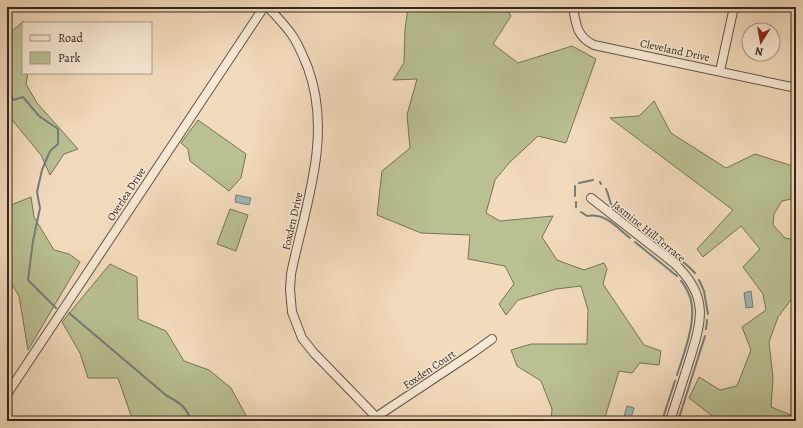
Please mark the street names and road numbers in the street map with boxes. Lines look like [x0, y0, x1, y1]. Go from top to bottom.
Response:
street label: Cleveland Drive [639, 36, 711, 65]
street label: Overlea Drive [103, 164, 149, 224]
street label: Foxden Drive [279, 191, 306, 252]
street label: Jasmine Hill Terrace [609, 197, 688, 266]
street label: Foxden Court [400, 346, 459, 393]

